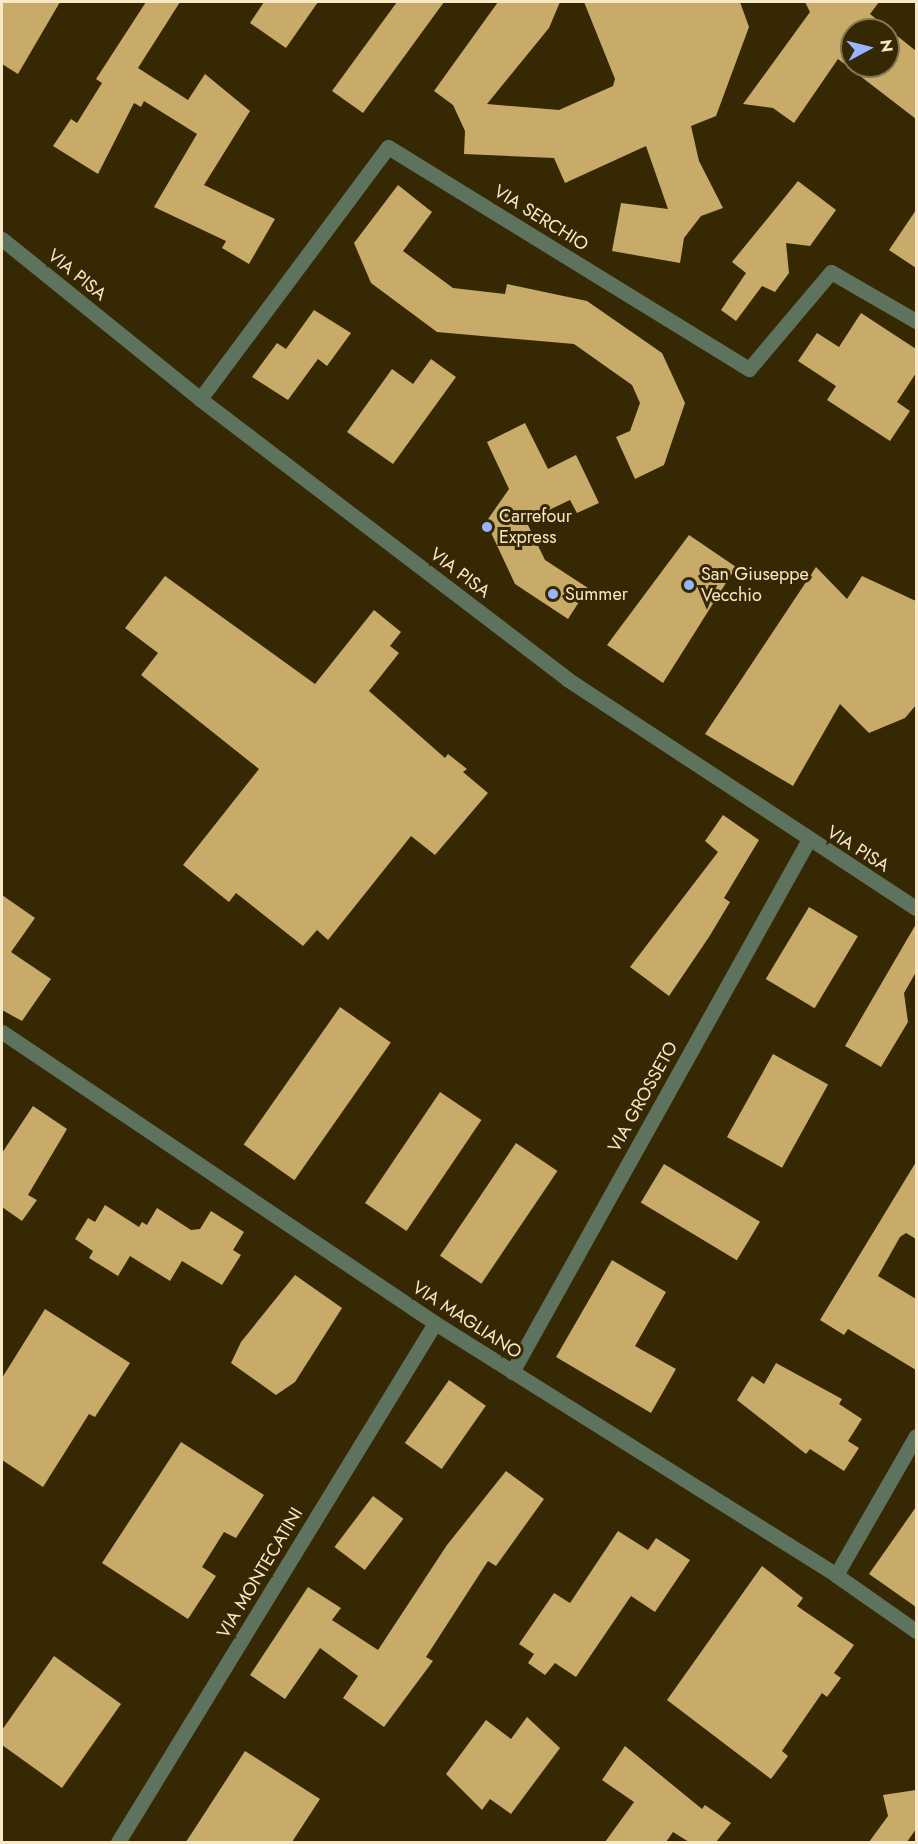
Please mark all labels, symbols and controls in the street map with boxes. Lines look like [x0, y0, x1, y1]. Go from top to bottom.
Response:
north arrow [840, 18, 900, 78]
text: N [874, 38, 899, 54]
street label: VIA SERCHIO [490, 180, 592, 256]
street label: VIA PISA [43, 245, 111, 305]
place label: Carrefour Express [499, 506, 572, 548]
marker: Carrefour Express [480, 520, 494, 534]
street label: VIA PISA [426, 543, 494, 603]
place label: San Giuseppe Vecchio [701, 564, 809, 606]
marker: San Giuseppe Vecchio [682, 578, 696, 592]
place label: Summer [565, 583, 628, 605]
marker: Summer [546, 587, 560, 601]
street label: VIA PISA [823, 821, 893, 877]
street label: VIA GROSSETO [604, 1038, 682, 1156]
street label: VIA MAGLIANO [408, 1277, 526, 1363]
street label: VIA MONTECATINI [213, 1504, 307, 1642]

